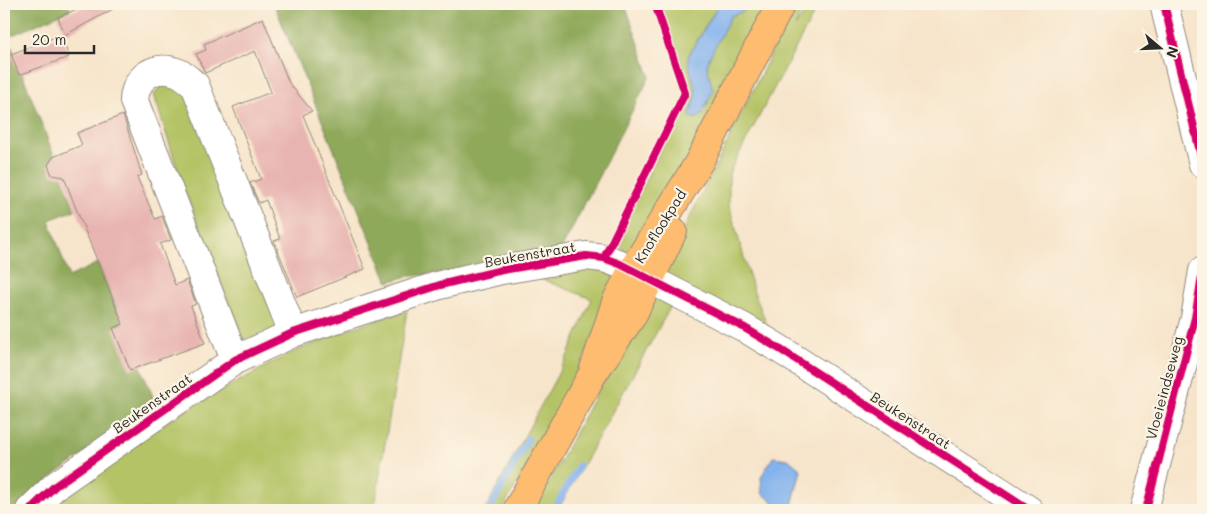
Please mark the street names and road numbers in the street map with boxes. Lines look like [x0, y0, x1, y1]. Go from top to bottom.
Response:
street label: Knoflookpad [630, 185, 690, 267]
street label: Beukenstraat [483, 237, 577, 271]
street label: Vloeieindseweg [1141, 334, 1187, 442]
street label: Beukenstraat [109, 369, 195, 437]
street label: Beukenstraat [867, 387, 955, 453]

